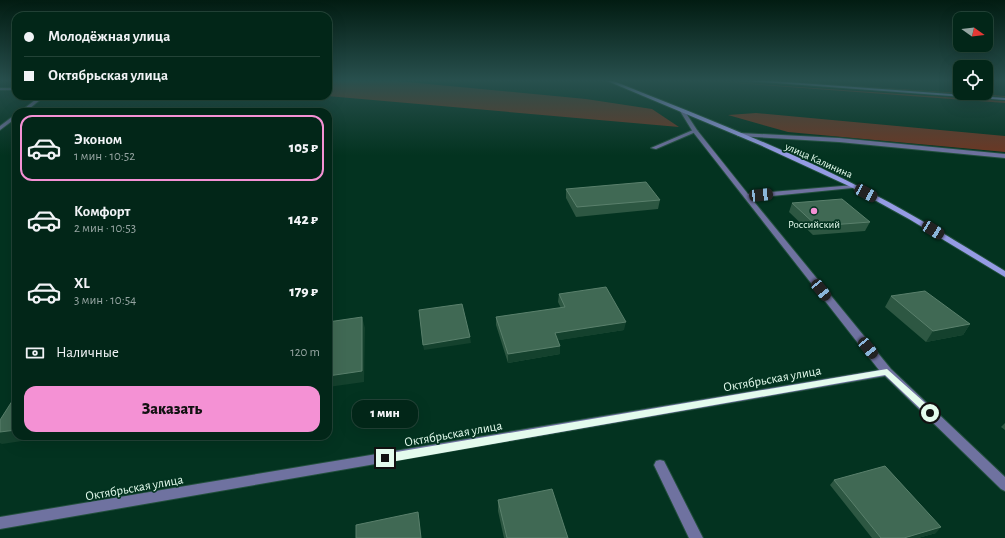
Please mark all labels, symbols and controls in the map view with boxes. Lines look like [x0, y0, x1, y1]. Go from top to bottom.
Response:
north arrow [953, 12, 993, 52]
map controls [953, 12, 993, 100]
text: Молодёжная улица [48, 29, 170, 44]
button: locate [953, 60, 993, 100]
text: Октябрьская улица [48, 68, 168, 83]
icon: car [26, 130, 62, 166]
text: Эконом [74, 132, 122, 147]
text: 105 ₽ [289, 140, 318, 155]
street label: улица Калинина [783, 140, 854, 180]
text: 1 мин · 10:52 [74, 150, 135, 163]
car [853, 182, 879, 204]
car [748, 188, 774, 202]
icon: car [26, 202, 62, 238]
text: Комфорт [74, 204, 130, 219]
marker: Российский [809, 206, 819, 216]
text: 142 ₽ [288, 212, 318, 227]
place label: Российский [788, 219, 840, 230]
car [920, 219, 946, 241]
text: 2 мин · 10:53 [74, 222, 136, 235]
icon: car [26, 274, 62, 310]
text: XL [74, 276, 90, 291]
car [809, 277, 833, 303]
text: 179 ₽ [289, 284, 318, 299]
text: 3 мин · 10:54 [74, 294, 136, 307]
car [856, 335, 880, 361]
icon: cash [24, 342, 46, 364]
text: Наличные [56, 345, 119, 360]
text: 120 m [290, 346, 320, 359]
street label: Октябрьская улица [722, 364, 822, 395]
button: Заказать [24, 386, 320, 432]
callout: 1 мин [352, 400, 418, 428]
route start [921, 404, 939, 422]
text: 1 мин [370, 407, 400, 420]
street label: Октябрьская улица [403, 419, 503, 450]
route end [376, 449, 394, 467]
street label: Октябрьская улица [84, 473, 184, 504]

